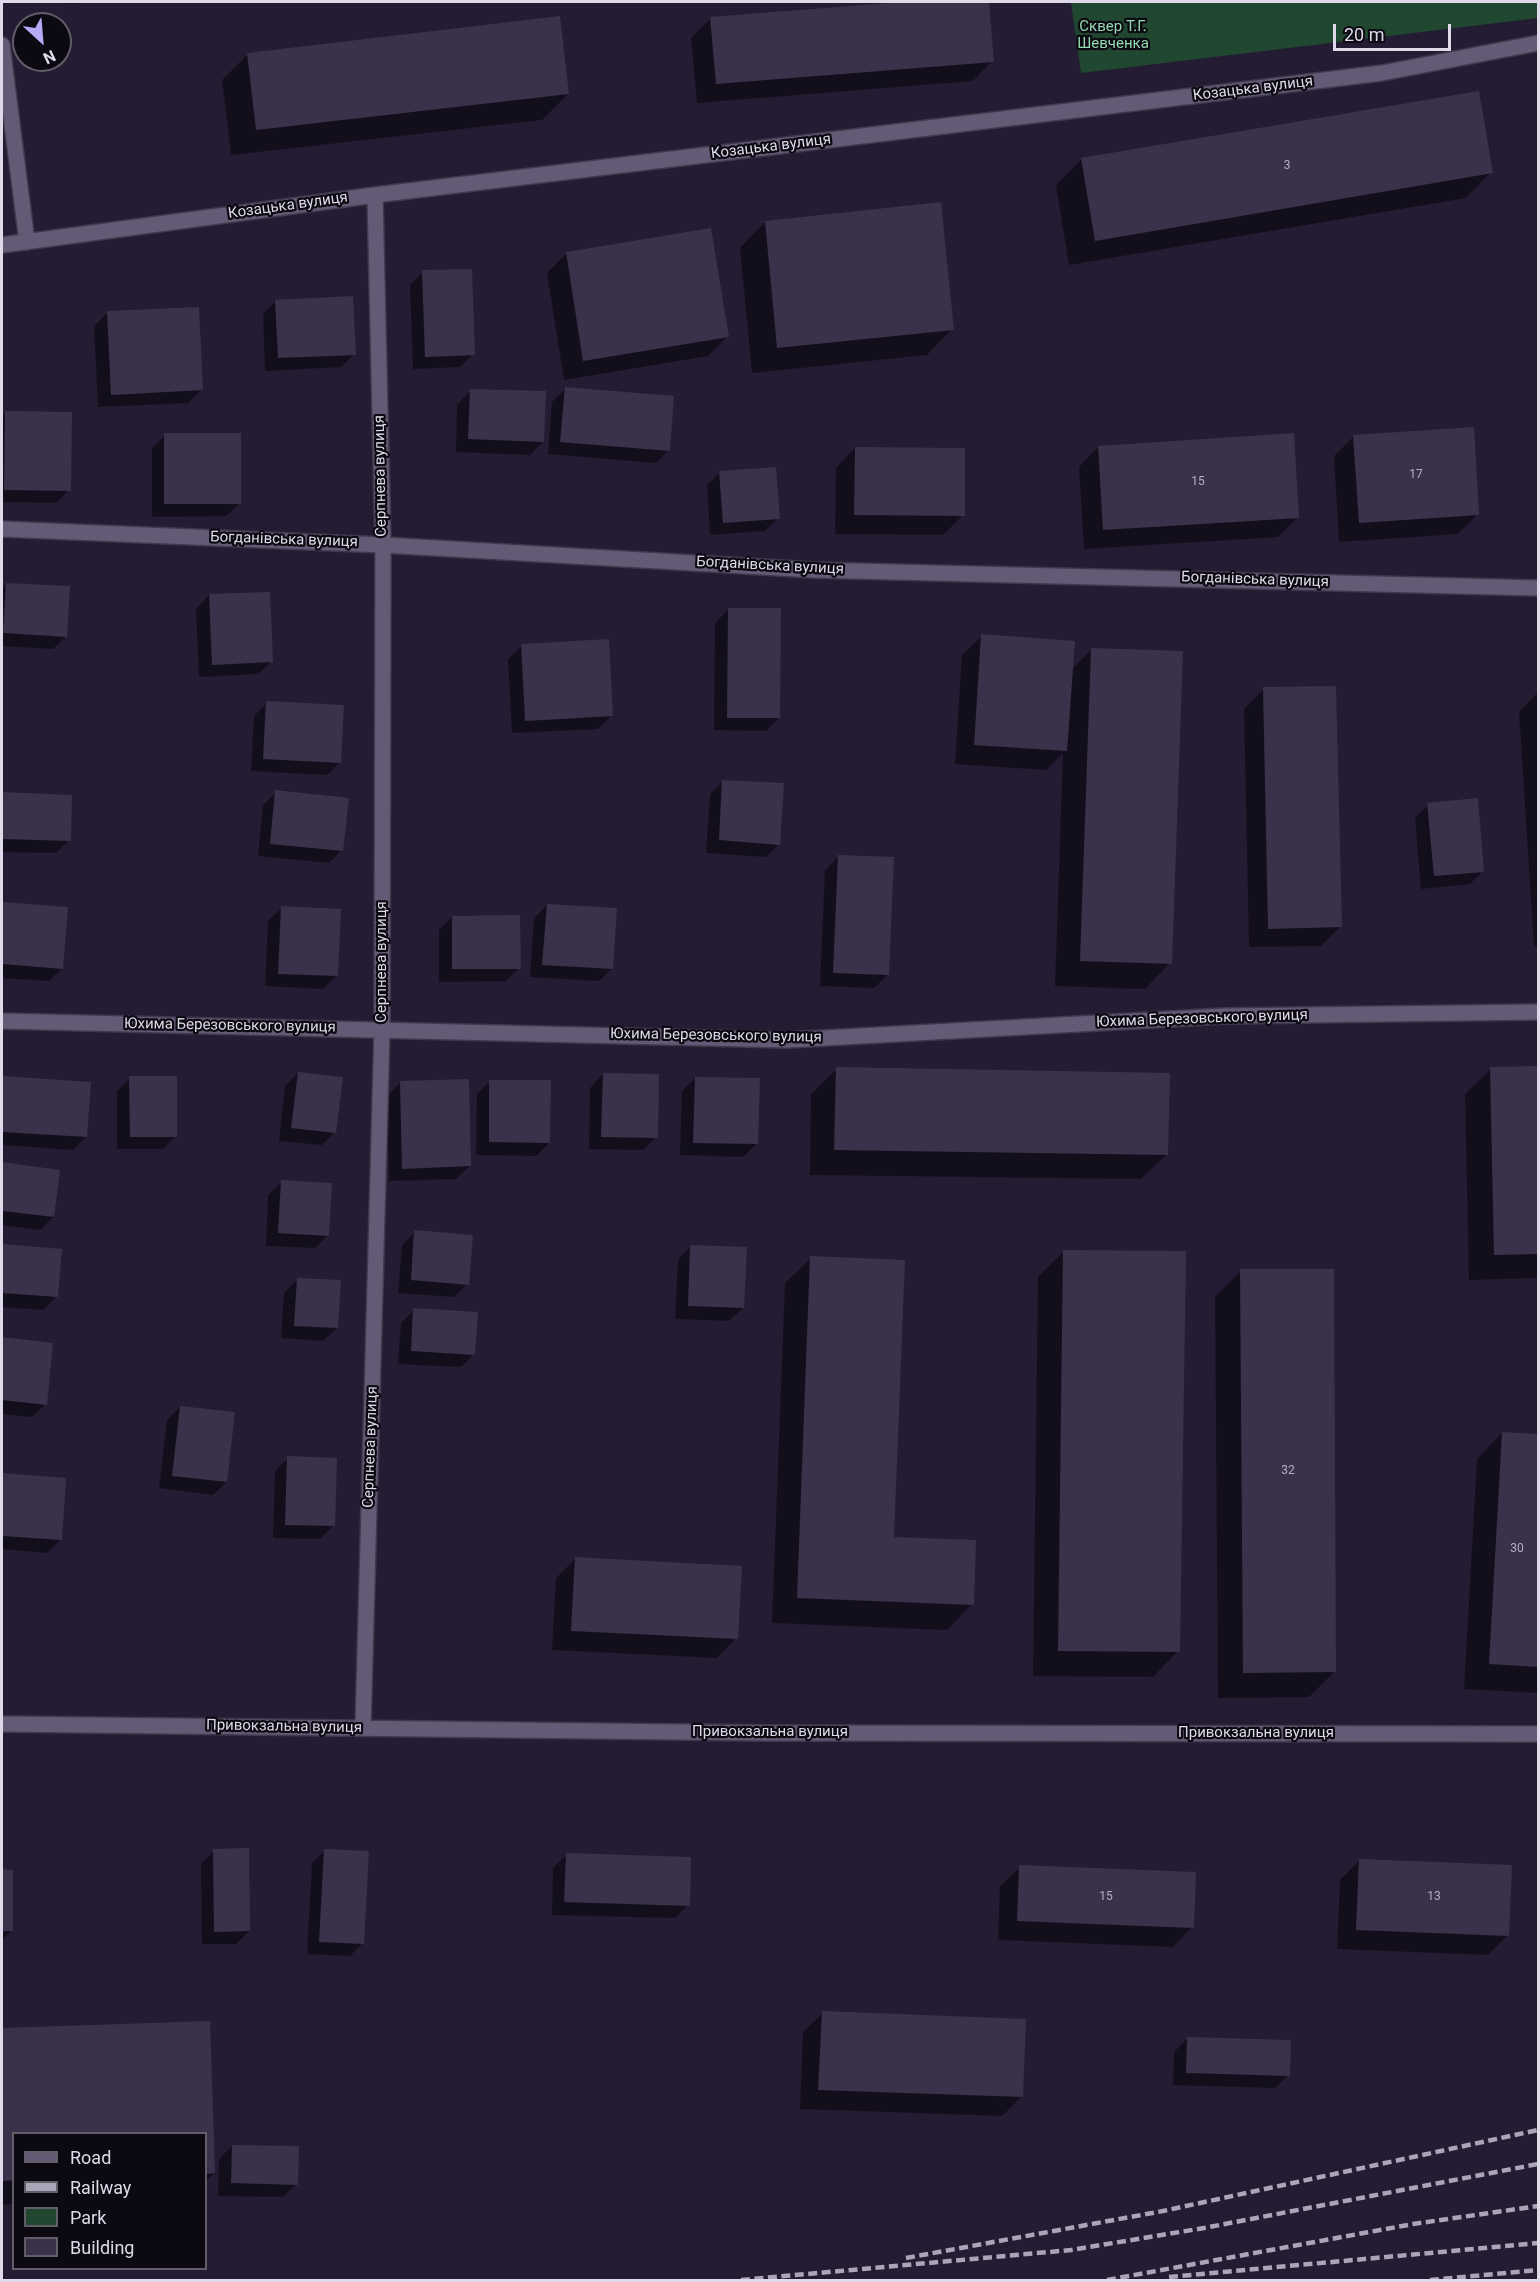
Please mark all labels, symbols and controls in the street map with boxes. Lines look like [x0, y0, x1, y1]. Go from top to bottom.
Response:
north arrow [12, 12, 72, 72]
scale bar [1336, 12, 1454, 50]
park label: Сквер Т.Г. Шевченка [1077, 18, 1149, 53]
text: 20 m [1344, 24, 1384, 45]
text: N [40, 46, 58, 68]
street label: Козацька вулиця [1192, 73, 1314, 105]
street label: Козацька вулиця [710, 131, 832, 163]
house number: 3 [1284, 159, 1290, 173]
street label: Козацька вулиця [227, 189, 349, 223]
street label: Серпнева вулиця [371, 415, 391, 537]
house number: 17 [1409, 468, 1423, 482]
house number: 15 [1191, 475, 1205, 489]
street label: Богданівська вулиця [210, 528, 358, 552]
street label: Богданівська вулиця [696, 553, 844, 579]
street label: Богданівська вулиця [1181, 568, 1329, 592]
street label: Серпнева вулиця [373, 901, 391, 1023]
street label: Юхима Березовського вулиця [1096, 1006, 1308, 1032]
street label: Юхима Березовського вулиця [124, 1015, 336, 1037]
street label: Юхима Березовського вулиця [610, 1025, 822, 1047]
street label: Серпнева вулиця [360, 1386, 382, 1508]
house number: 32 [1281, 1464, 1295, 1478]
house number: 30 [1510, 1542, 1524, 1556]
street label: Привокзальна вулиця [206, 1717, 362, 1737]
street label: Привокзальна вулиця [692, 1723, 848, 1741]
street label: Привокзальна вулиця [1178, 1724, 1334, 1742]
house number: 15 [1099, 1890, 1113, 1904]
house number: 13 [1427, 1890, 1441, 1904]
legend [12, 2132, 207, 2270]
text: Road [70, 2147, 111, 2168]
text: Railway [70, 2177, 131, 2198]
text: Park [70, 2207, 106, 2228]
text: Building [70, 2237, 134, 2258]

